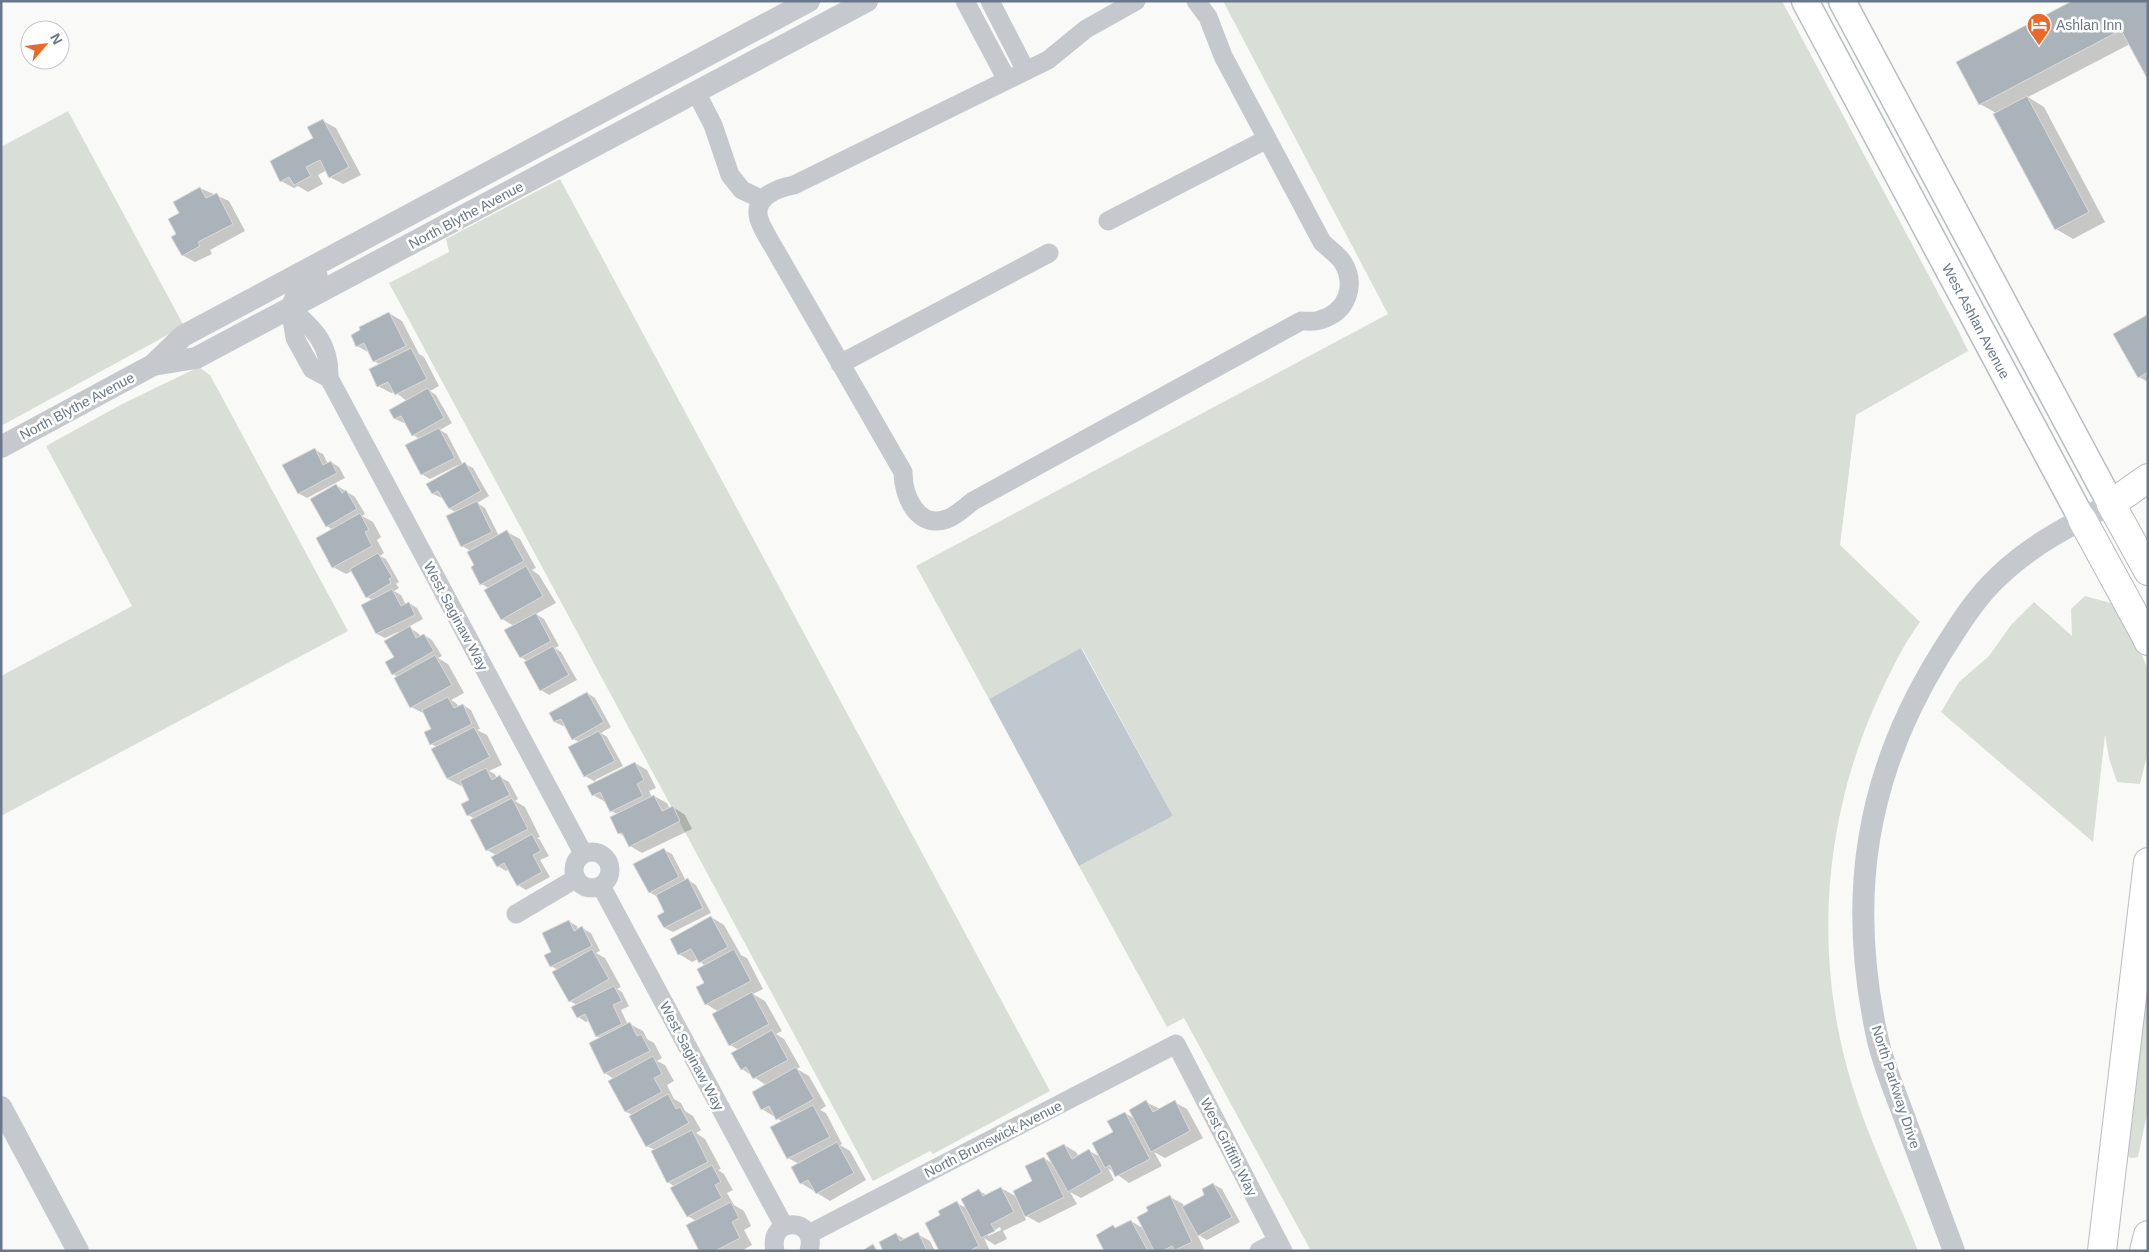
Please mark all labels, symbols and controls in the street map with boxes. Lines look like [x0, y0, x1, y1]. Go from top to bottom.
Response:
hotel icon: Ashlan Inn [2026, 12, 2052, 46]
place label: Ashlan Inn [2056, 17, 2122, 33]
north arrow [20, 20, 70, 70]
text: N [47, 31, 66, 47]
street label: North Blythe Avenue [406, 178, 526, 252]
street label: West Ashlan Avenue [1939, 261, 2013, 381]
street label: North Blythe Avenue [17, 369, 137, 443]
street label: West Saginaw Way [421, 559, 491, 673]
street label: West Saginaw Way [657, 999, 727, 1113]
street label: North Parkway Drive [1869, 1023, 1924, 1151]
street label: West Griffith Way [1197, 1095, 1261, 1199]
street label: North Brunswick Avenue [922, 1097, 1065, 1181]

